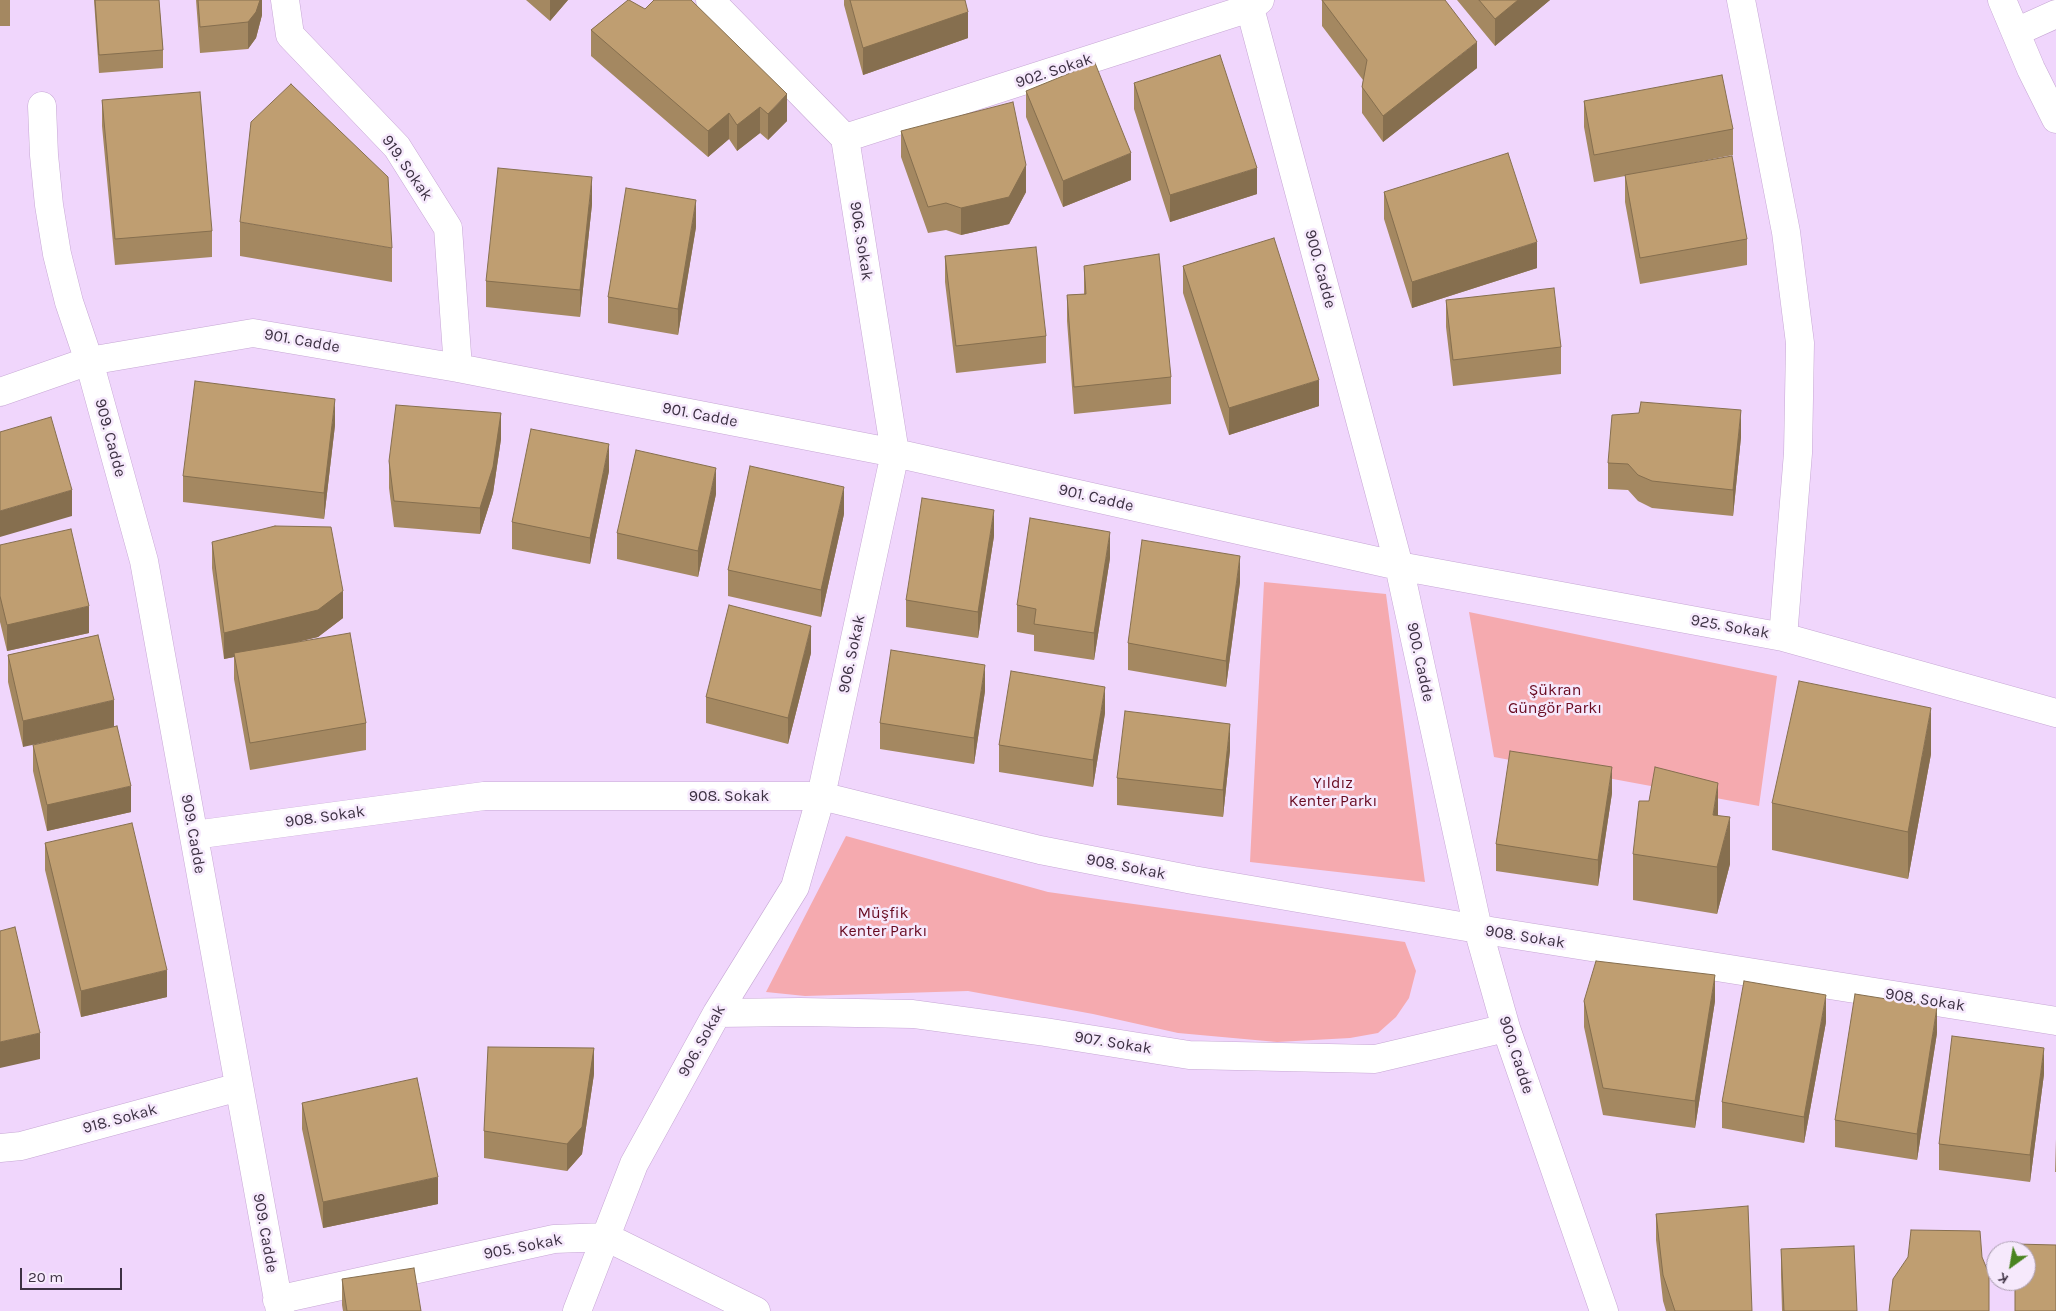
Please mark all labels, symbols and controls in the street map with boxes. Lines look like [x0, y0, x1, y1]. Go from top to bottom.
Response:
street label: 902. Sokak [1013, 50, 1095, 92]
street label: 919. Sokak [377, 131, 437, 205]
street label: 906. Sokak [845, 200, 877, 282]
street label: 900. Cadde [1300, 228, 1340, 310]
street label: 901. Cadde [263, 325, 341, 357]
street label: 909. Cadde [90, 397, 130, 479]
street label: 901. Cadde [661, 398, 739, 432]
street label: 901. Cadde [1057, 480, 1135, 516]
street label: 925. Sokak [1689, 611, 1771, 643]
street label: 906. Sokak [834, 613, 870, 695]
street label: 900. Cadde [1402, 621, 1438, 703]
park label: Şükran Güngör Parkı [1508, 680, 1602, 718]
park label: Yıldız Kenter Parkı [1289, 773, 1377, 811]
street label: 908. Sokak [689, 786, 769, 806]
street label: 909. Cadde [177, 793, 209, 875]
street label: 908. Sokak [284, 802, 366, 832]
street label: 908. Sokak [1085, 850, 1167, 884]
park label: Müşfik Kenter Parkı [839, 903, 927, 941]
street label: 908. Sokak [1484, 921, 1566, 953]
street label: 908. Sokak [1884, 984, 1966, 1016]
street label: 906. Sokak [674, 1001, 730, 1081]
street label: 900. Cadde [1494, 1014, 1538, 1096]
street label: 907. Sokak [1073, 1027, 1153, 1059]
street label: 918. Sokak [81, 1100, 159, 1138]
street label: 909. Cadde [249, 1192, 281, 1274]
street label: 905. Sokak [482, 1230, 564, 1264]
north arrow [1986, 1241, 2036, 1291]
scale bar [22, 1258, 125, 1290]
text: 20 m [28, 1268, 63, 1286]
text: K [1995, 1269, 2012, 1288]

